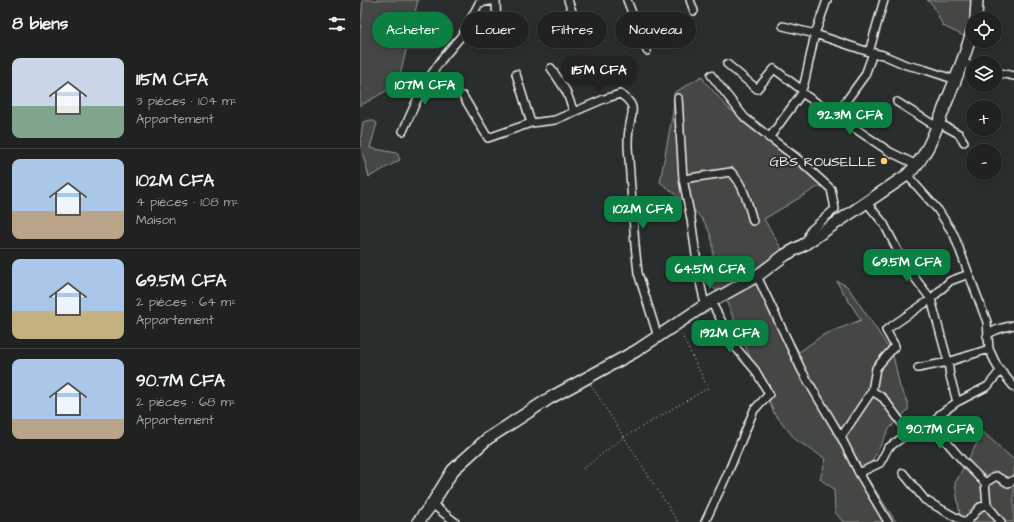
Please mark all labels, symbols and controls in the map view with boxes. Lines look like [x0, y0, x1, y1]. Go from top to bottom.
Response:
text: 8 biens [12, 12, 68, 36]
chip: Acheter [372, 12, 453, 48]
chip: Louer [461, 12, 529, 48]
chip: Filtres [537, 12, 607, 48]
chip: Nouveau [615, 12, 696, 48]
map controls [966, 12, 1002, 180]
button: locate [966, 12, 1002, 48]
icon: filters [326, 13, 348, 35]
button: layers [966, 56, 1002, 92]
pin: 115M CFA [558, 57, 640, 91]
text: 115M CFA [571, 61, 627, 79]
text: 115M CFA [136, 68, 208, 92]
pin: 107M CFA [384, 72, 466, 106]
icon: home [44, 74, 92, 122]
text: 107M CFA [395, 76, 455, 94]
text: 3 pièces · 104 m² [136, 92, 237, 110]
button: + [966, 100, 1002, 136]
pin: 92.3M CFA [804, 102, 896, 136]
text: 92.3M CFA [817, 106, 883, 124]
text: Appartement [136, 110, 214, 128]
button: − [966, 144, 1002, 180]
place label: GBS ROUSELLE [770, 152, 877, 172]
marker: GBS ROUSELLE [879, 156, 889, 166]
text: 102M CFA [136, 169, 214, 193]
icon: home [44, 175, 92, 223]
text: 4 pièces · 108 m² [136, 193, 239, 211]
pin: 102M CFA [602, 196, 684, 230]
text: 102M CFA [613, 200, 673, 218]
text: Maison [136, 211, 176, 229]
pin: 69.5M CFA [861, 249, 953, 283]
text: 69.5M CFA [872, 253, 942, 271]
pin: 64.5M CFA [664, 256, 756, 290]
text: 64.5M CFA [675, 260, 745, 278]
text: 69.5M CFA [136, 269, 226, 293]
icon: home [44, 275, 92, 323]
text: 2 pièces · 64 m² [136, 293, 236, 311]
text: Appartement [136, 311, 214, 329]
pin: 192M CFA [689, 320, 771, 354]
text: 192M CFA [701, 324, 760, 342]
text: 90.7M CFA [136, 369, 225, 393]
icon: home [44, 375, 92, 423]
text: 2 pièces · 68 m² [136, 393, 236, 411]
text: Appartement [136, 411, 214, 429]
pin: 90.7M CFA [894, 416, 986, 450]
text: 90.7M CFA [906, 420, 974, 438]

